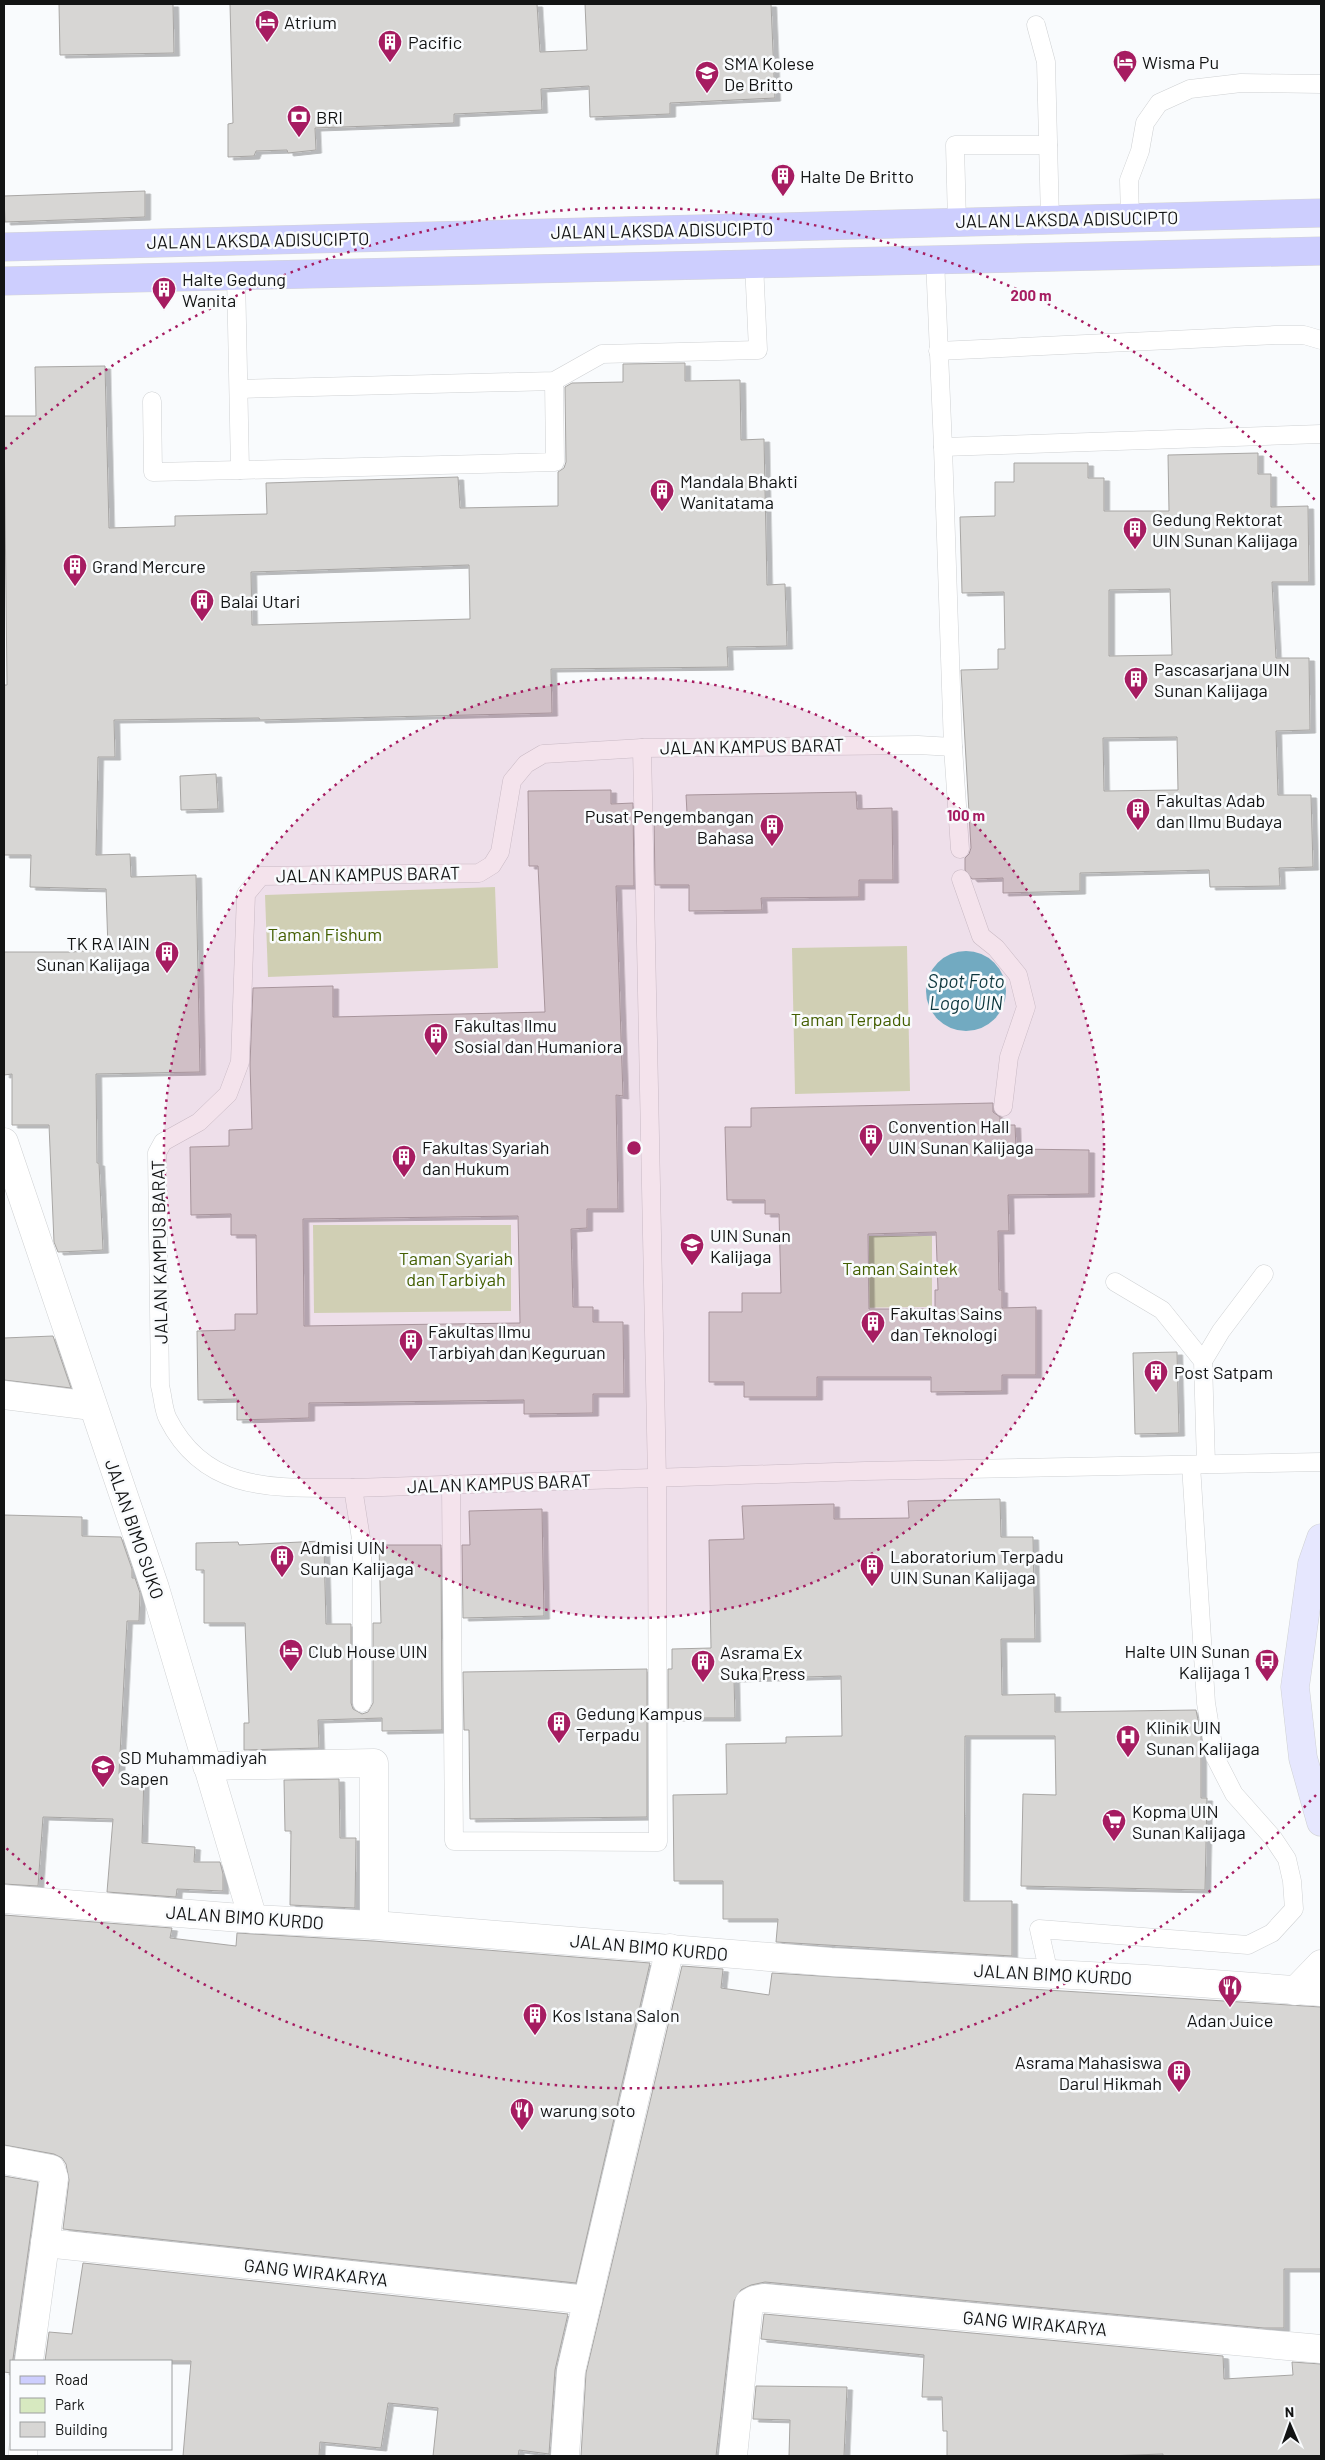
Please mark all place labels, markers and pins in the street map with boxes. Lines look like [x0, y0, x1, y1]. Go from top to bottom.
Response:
hotel icon: Atrium [254, 9, 280, 43]
place label: Atrium [284, 11, 337, 33]
building icon: Pacific [377, 29, 403, 63]
place label: Pacific [408, 31, 462, 53]
hotel icon: Wisma Pu [1112, 49, 1138, 83]
place label: Wisma Pu [1142, 51, 1219, 73]
place label: SMA Kolese De Britto [724, 52, 814, 95]
school or university icon: SMA Kolese De Britto [694, 60, 720, 94]
bank icon: BRI [286, 104, 312, 138]
place label: BRI [316, 106, 343, 128]
building icon: Halte De Britto [770, 163, 796, 197]
place label: Halte De Britto [800, 165, 914, 187]
place label: Halte Gedung Wanita [182, 268, 286, 311]
building icon: Halte Gedung Wanita [151, 276, 177, 310]
place label: Mandala Bhakti Wanitatama [680, 470, 798, 513]
building icon: Mandala Bhakti Wanitatama [649, 478, 675, 512]
place label: Gedung Rektorat UIN Sunan Kalijaga [1152, 508, 1298, 551]
building icon: Gedung Rektorat UIN Sunan Kalijaga [1122, 516, 1148, 550]
building icon: Grand Mercure [62, 553, 88, 587]
place label: Grand Mercure [92, 555, 206, 577]
building icon: Balai Utari [189, 588, 215, 622]
place label: Balai Utari [220, 590, 300, 612]
place label: Pascasarjana UIN Sunan Kalijaga [1154, 658, 1290, 701]
building icon: Pascasarjana UIN Sunan Kalijaga [1123, 666, 1149, 700]
place label: Fakultas Adab dan Ilmu Budaya [1156, 789, 1282, 832]
building icon: Fakultas Adab dan Ilmu Budaya [1125, 797, 1151, 831]
place label: Pusat Pengembangan Bahasa [585, 805, 754, 848]
building icon: Pusat Pengembangan Bahasa [759, 813, 785, 847]
place label: TK RA IAIN Sunan Kalijaga [36, 932, 150, 975]
building icon: TK RA IAIN Sunan Kalijaga [154, 940, 180, 974]
place label: Fakultas Ilmu Sosial dan Humaniora [454, 1014, 622, 1057]
building icon: Fakultas Ilmu Sosial dan Humaniora [423, 1022, 449, 1056]
place label: Convention Hall UIN Sunan Kalijaga [888, 1115, 1034, 1158]
building icon: Convention Hall UIN Sunan Kalijaga [858, 1123, 884, 1157]
place label: Fakultas Syariah dan Hukum [422, 1136, 550, 1179]
centre of rings [625, 1139, 643, 1157]
building icon: Fakultas Syariah dan Hukum [391, 1144, 417, 1178]
place label: UIN Sunan Kalijaga [710, 1224, 791, 1267]
school or university icon: UIN Sunan Kalijaga [679, 1232, 705, 1266]
place label: Fakultas Sains dan Teknologi [890, 1302, 1002, 1345]
building icon: Fakultas Sains dan Teknologi [860, 1310, 886, 1344]
place label: Fakultas Ilmu Tarbiyah dan Keguruan [428, 1320, 606, 1363]
building icon: Fakultas Ilmu Tarbiyah dan Keguruan [398, 1328, 424, 1362]
building icon: Post Satpam [1143, 1359, 1169, 1393]
place label: Post Satpam [1174, 1361, 1273, 1383]
place label: Admisi UIN Sunan Kalijaga [300, 1536, 414, 1579]
building icon: Admisi UIN Sunan Kalijaga [269, 1544, 295, 1578]
place label: Laboratorium Terpadu UIN Sunan Kalijaga [890, 1545, 1064, 1588]
building icon: Laboratorium Terpadu UIN Sunan Kalijaga [859, 1553, 885, 1587]
hotel icon: Club House UIN [278, 1638, 304, 1672]
place label: Club House UIN [308, 1640, 428, 1662]
place label: Halte UIN Sunan Kalijaga 1 [1125, 1640, 1250, 1683]
place label: Asrama Ex Suka Press [720, 1641, 805, 1684]
bus stop icon: Halte UIN Sunan Kalijaga 1 [1254, 1648, 1280, 1682]
building icon: Asrama Ex Suka Press [690, 1649, 716, 1683]
place label: Gedung Kampus Terpadu [576, 1702, 702, 1745]
building icon: Gedung Kampus Terpadu [546, 1710, 572, 1744]
place label: Klinik UIN Sunan Kalijaga [1146, 1716, 1260, 1759]
hospital icon: Klinik UIN Sunan Kalijaga [1115, 1724, 1141, 1758]
place label: SD Muhammadiyah Sapen [120, 1746, 267, 1789]
school or university icon: SD Muhammadiyah Sapen [90, 1754, 116, 1788]
place label: Kopma UIN Sunan Kalijaga [1132, 1800, 1246, 1843]
supermarket icon: Kopma UIN Sunan Kalijaga [1101, 1808, 1127, 1842]
restaurant icon: Adan Juice [1217, 1974, 1243, 2008]
building icon: Kos Istana Salon [522, 2002, 548, 2036]
place label: Kos Istana Salon [552, 2004, 680, 2026]
place label: Adan Juice [1187, 2009, 1273, 2031]
place label: Asrama Mahasiswa Darul Hikmah [1015, 2051, 1162, 2094]
building icon: Asrama Mahasiswa Darul Hikmah [1166, 2059, 1192, 2093]
restaurant icon: warung soto [509, 2097, 535, 2131]
place label: warung soto [540, 2099, 636, 2121]

